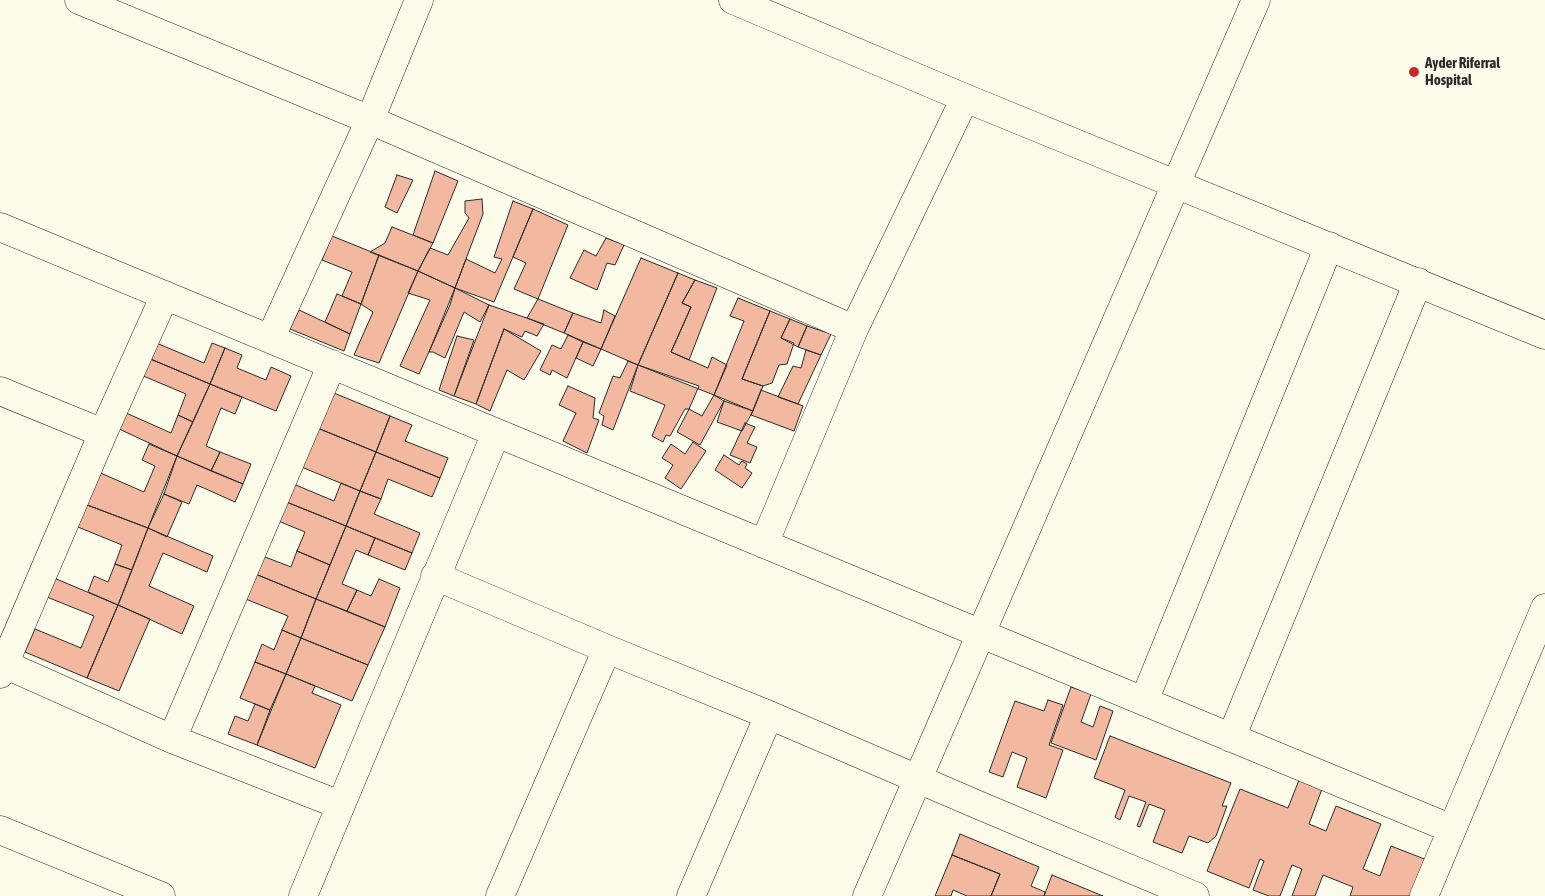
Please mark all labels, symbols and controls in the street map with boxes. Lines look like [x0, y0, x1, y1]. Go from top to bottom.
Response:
place label: Ayder Riferral Hospital [1425, 54, 1500, 89]
marker: Ayder Riferral Hospital [1407, 65, 1421, 79]

